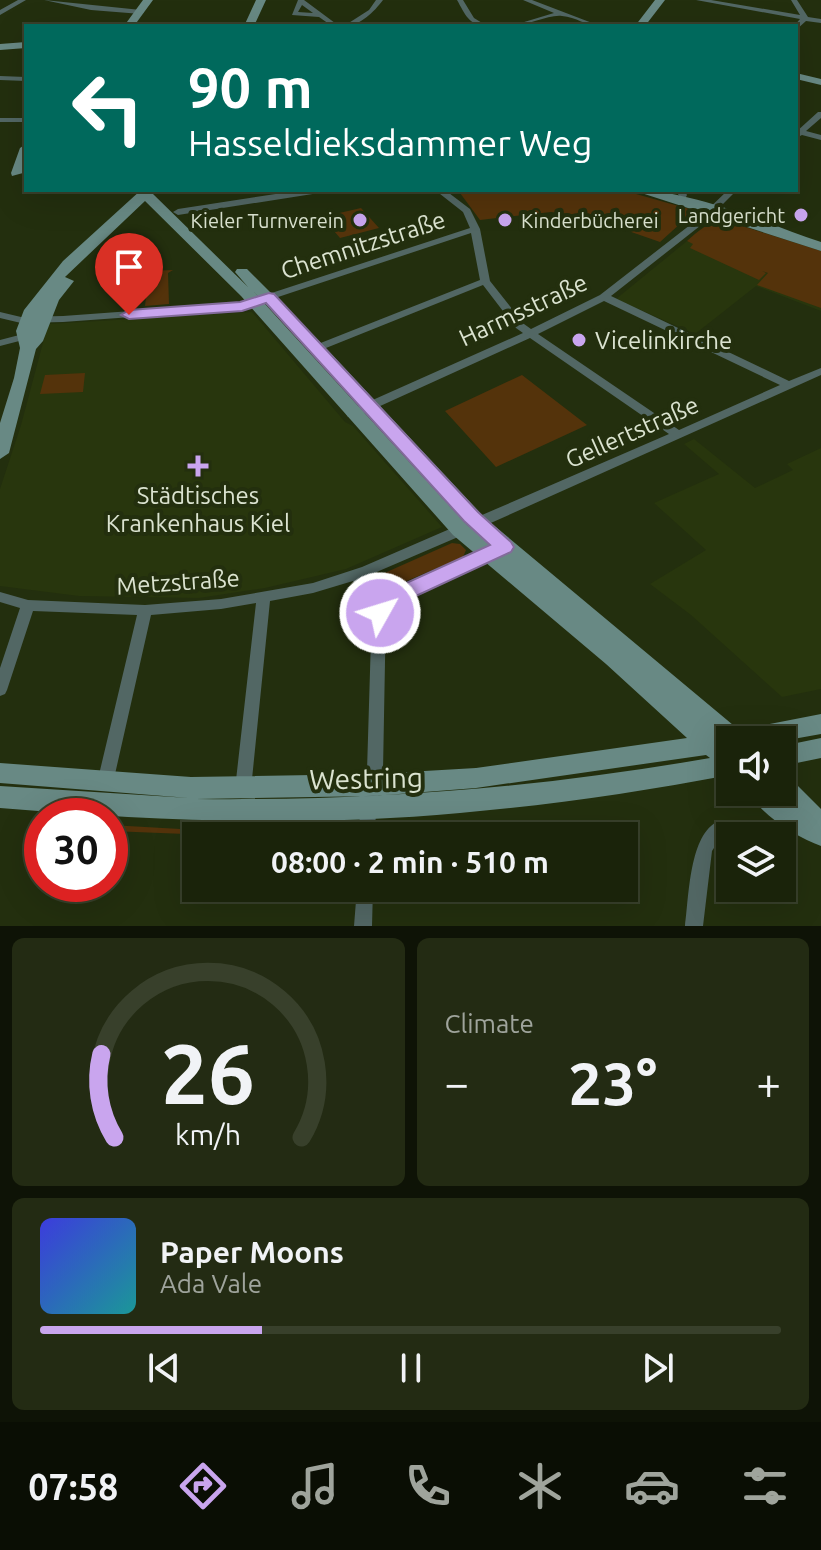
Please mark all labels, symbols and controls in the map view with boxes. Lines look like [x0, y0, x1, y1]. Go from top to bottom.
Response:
icon: left [56, 56, 160, 160]
text: 90 m [188, 56, 313, 119]
text: Hasseldieksdammer Weg [188, 122, 592, 163]
place label: Landgericht [678, 204, 785, 227]
street label: Chemnitzstraße [277, 206, 449, 284]
marker: Landgericht [792, 206, 810, 224]
place label: Kieler Turnverein [191, 209, 344, 232]
place label: Kinderbücherei [521, 209, 659, 232]
marker: Kieler Turnverein [351, 211, 369, 229]
marker: Kinderbücherei [496, 211, 514, 229]
pin [95, 233, 163, 315]
icon: arrive [107, 245, 151, 289]
street label: Harmsstraße [455, 269, 591, 351]
place label: Vicelinkirche [595, 327, 732, 354]
marker: Vicelinkirche [570, 331, 588, 349]
street label: Gellertstraße [561, 391, 703, 473]
marker: Städtisches Krankenhaus Kiel [187, 455, 209, 477]
place label: Städtisches Krankenhaus Kiel [106, 482, 290, 537]
street label: Metzstraße [115, 564, 241, 600]
position arrow [338, 571, 422, 655]
map controls [716, 726, 796, 902]
button: sound [716, 726, 796, 806]
street label: Westring [309, 762, 423, 794]
speed limit sign: 30 [24, 798, 128, 902]
button: layers [716, 822, 796, 902]
text: 08:00 · 2 min · 510 m [271, 845, 549, 879]
text: Climate [445, 1009, 534, 1038]
text: 26 [161, 1026, 255, 1120]
text: 23° [568, 1049, 657, 1116]
text: − [445, 1058, 469, 1107]
text: + [756, 1058, 781, 1107]
text: km/h [175, 1118, 241, 1150]
text: Paper Moons [160, 1235, 344, 1269]
text: Ada Vale [160, 1269, 262, 1298]
icon: previous [142, 1346, 186, 1390]
icon: pause [389, 1346, 433, 1390]
icon: next [636, 1346, 680, 1390]
icon: directions [175, 1458, 231, 1514]
icon: music [287, 1458, 343, 1514]
icon: phone [400, 1458, 456, 1514]
icon: climate [512, 1458, 568, 1514]
icon: car [624, 1458, 680, 1514]
icon: filters [737, 1458, 793, 1514]
text: 07:58 [28, 1466, 118, 1507]

